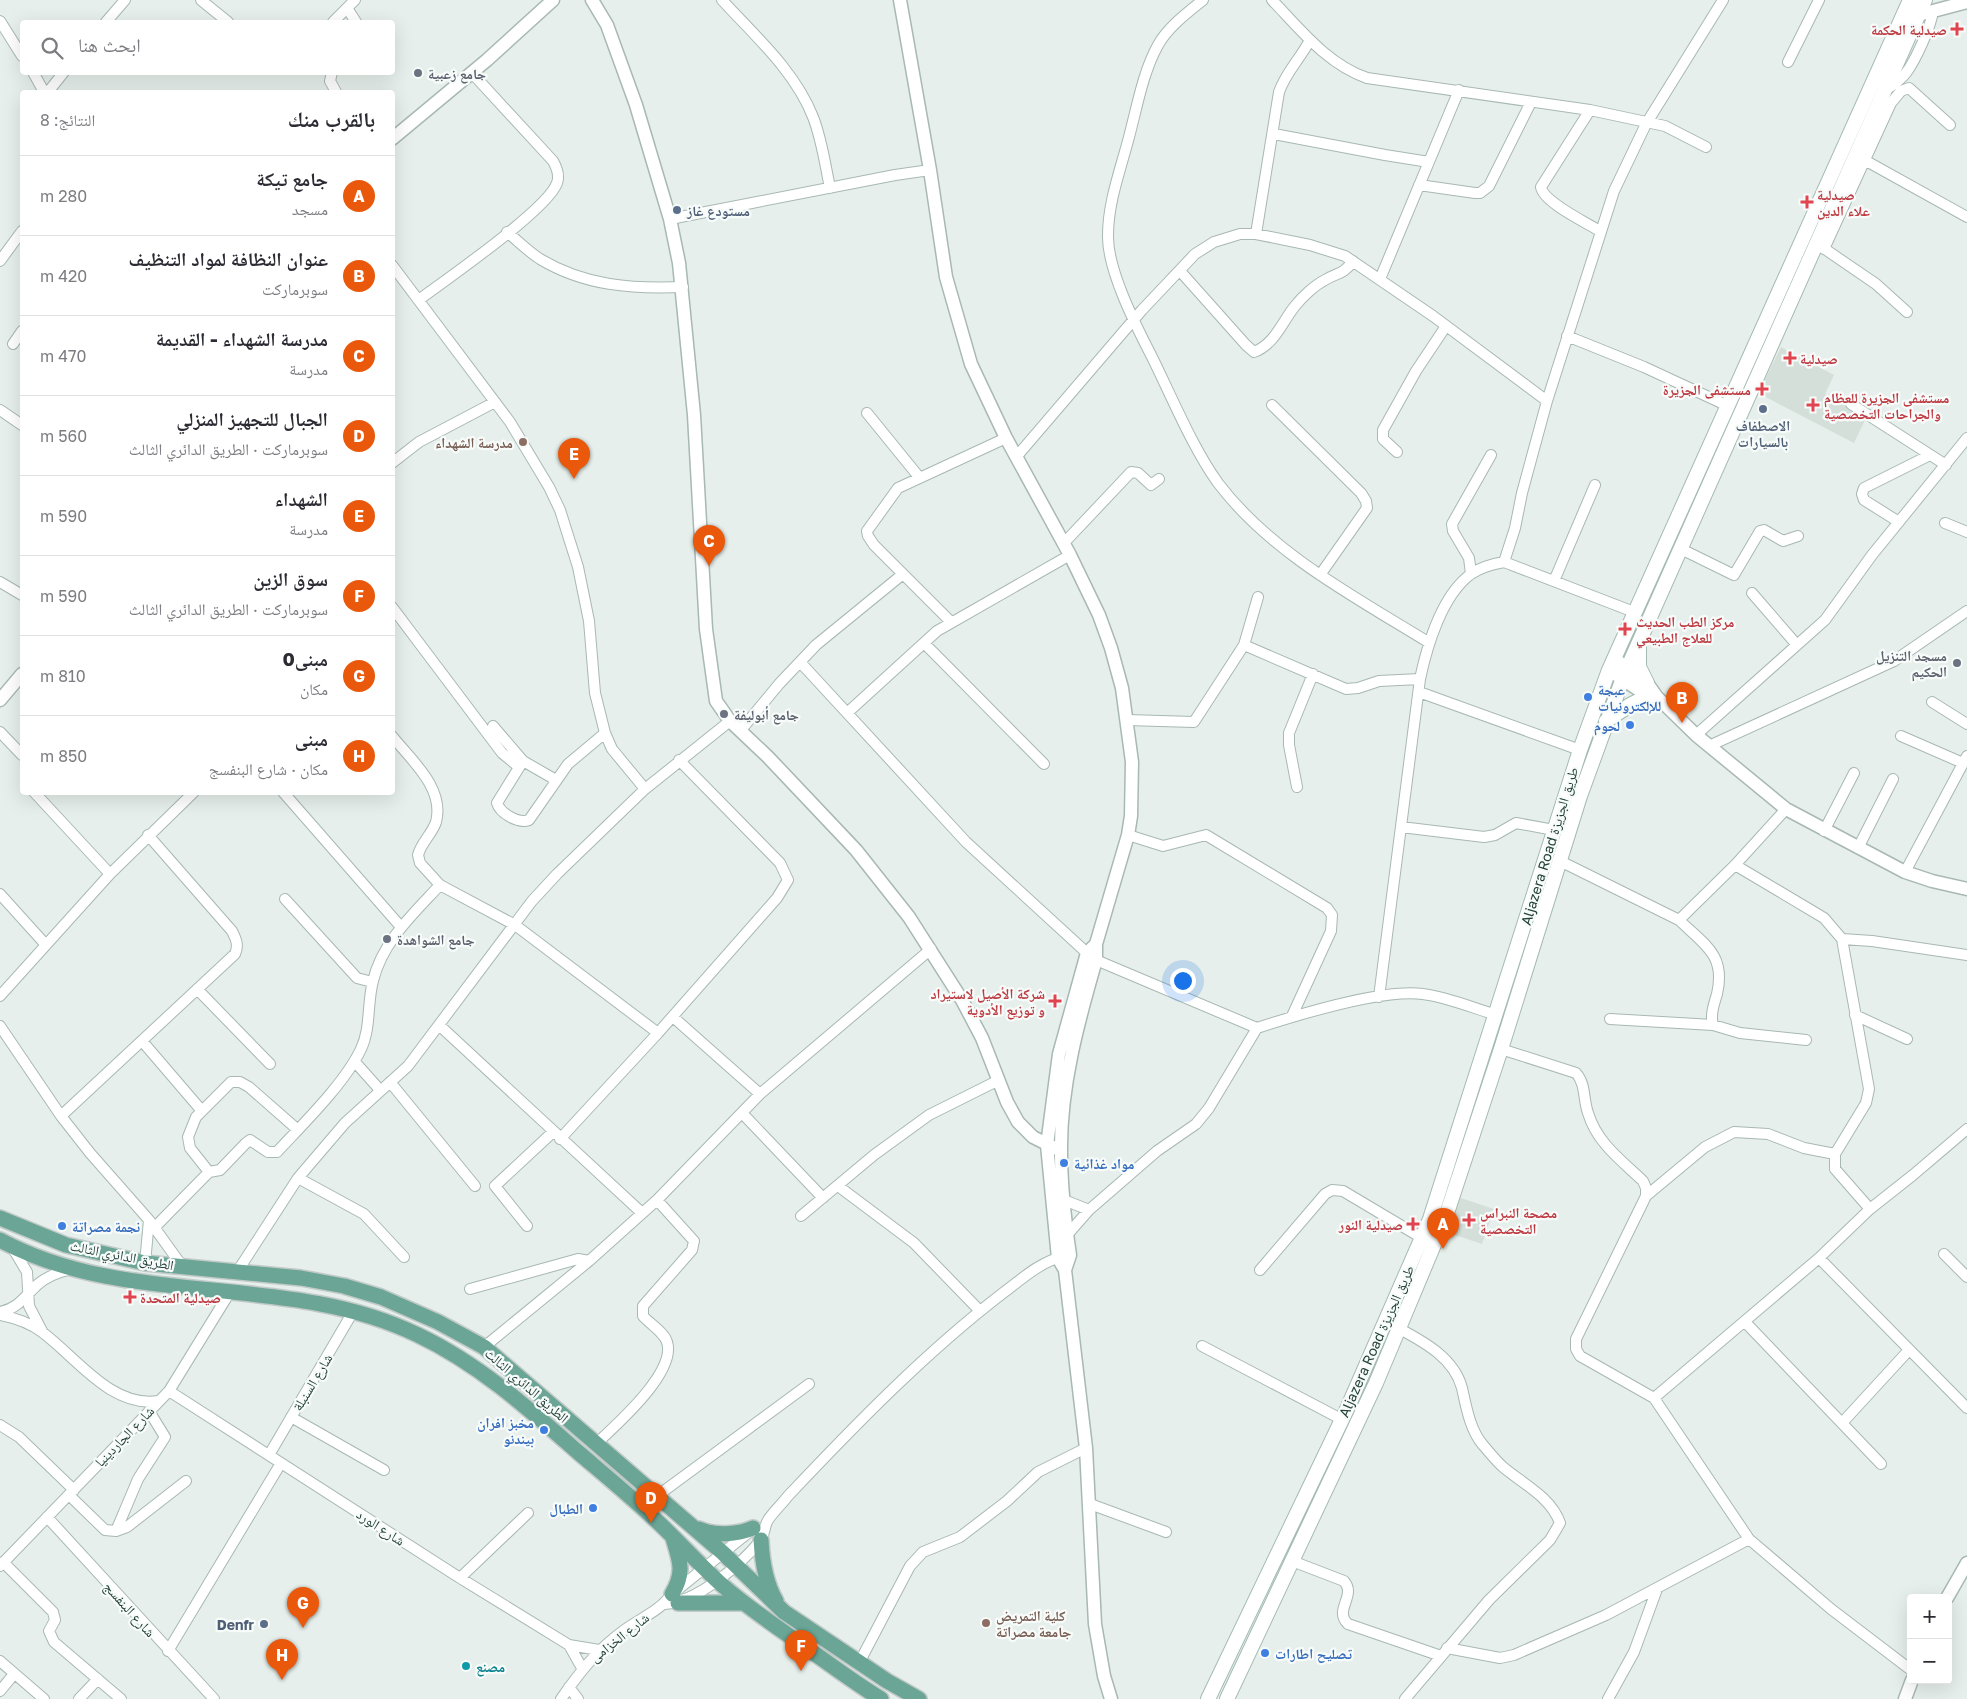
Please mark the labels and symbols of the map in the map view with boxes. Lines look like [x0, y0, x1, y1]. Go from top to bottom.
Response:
place label: صيدلية الحكمة [1871, 21, 1947, 38]
marker: صيدلية الحكمة [1951, 23, 1963, 35]
place label: جامع زعبية [428, 65, 486, 84]
marker: جامع زعبية [412, 67, 424, 79]
place label: صيدلية علاء الدين [1817, 186, 1870, 220]
marker: صيدلية علاء الدين [1801, 196, 1813, 208]
place label: مستودع غاز [686, 202, 750, 220]
marker: مستودع غاز [671, 204, 683, 216]
place label: صيدلية [1800, 350, 1838, 367]
marker: صيدلية [1784, 352, 1796, 364]
place label: مستشفى الجزيرة [1663, 381, 1751, 399]
marker: مستشفى الجزيرة [1755, 382, 1769, 396]
place label: مستشفى الجزيرة للعظام والجراحات التخصصية [1824, 389, 1949, 422]
marker: مستشفى الجزيرة للعظام والجراحات التخصصية [1806, 398, 1820, 412]
marker: الاصطفاف بالسيارات [1757, 403, 1769, 415]
place label: الاصطفاف بالسيارات [1736, 417, 1790, 450]
place label: مدرسة الشهداء [435, 434, 513, 452]
marker: مدرسة الشهداء [517, 436, 529, 448]
pin: E [558, 438, 590, 479]
pin: C [693, 525, 725, 566]
place label: مركز الطب الحديث للعلاج الطبيعي [1636, 613, 1734, 649]
marker: مركز الطب الحديث للعلاج الطبيعي [1618, 622, 1632, 636]
place label: مسجد التنزيل الحكيم [1876, 647, 1947, 682]
marker: مسجد التنزيل الحكيم [1951, 657, 1963, 669]
place label: عبجة للإلكترونيات [1598, 681, 1661, 714]
pin: B [1666, 682, 1698, 723]
marker: عبجة للإلكترونيات [1582, 691, 1594, 703]
place label: جامع أبوليفة [734, 706, 799, 725]
marker: جامع أبوليفة [718, 708, 730, 720]
place label: لحوم [1594, 717, 1620, 736]
marker: لحوم [1624, 719, 1636, 731]
street label: Aljazera Road طريق الجزيزة [1517, 765, 1583, 928]
place label: جامع الشواهدة [397, 931, 474, 950]
marker: جامع الشواهدة [381, 933, 393, 945]
your location [1170, 968, 1196, 994]
place label: شركة الأصيل لاستيراد و توزيع الأدوية [930, 985, 1045, 1020]
marker: شركة الأصيل لاستيراد و توزيع الأدوية [1049, 995, 1061, 1007]
place label: مواد غذائية [1074, 1155, 1134, 1172]
marker: مواد غذائية [1058, 1157, 1070, 1169]
place label: مصحة النبراس التخصصية [1480, 1204, 1557, 1237]
pin: A [1427, 1208, 1459, 1249]
marker: مصحة النبراس التخصصية [1462, 1213, 1476, 1227]
place label: صيدلية النور [1338, 1216, 1403, 1233]
place label: نجمة مصراتة [72, 1218, 140, 1235]
marker: صيدلية النور [1407, 1218, 1419, 1230]
marker: نجمة مصراتة [56, 1220, 68, 1232]
street label: الطريق الدائري الثالث [68, 1237, 175, 1277]
street label: Aljazera Road طريق الجزيزة [1335, 1262, 1419, 1420]
place label: صيدلية المتحدة [140, 1289, 221, 1306]
marker: صيدلية المتحدة [124, 1291, 136, 1303]
street label: الطريق الدائري الثالث [479, 1344, 572, 1429]
street label: شارع السنبلة [288, 1350, 337, 1415]
street label: شارع الجاردينيا [91, 1402, 159, 1471]
place label: مخبز افران بيندنو [477, 1414, 534, 1447]
marker: مخبز افران بيندنو [538, 1424, 550, 1436]
pin: D [635, 1482, 667, 1523]
place label: الطبال [549, 1500, 583, 1517]
marker: الطبال [587, 1502, 599, 1514]
street label: شارع الورد [353, 1505, 408, 1551]
street label: شارع البنفسج [99, 1578, 159, 1642]
pin: G [287, 1587, 319, 1628]
place label: كلية التمريض جامعة مصراتة [996, 1607, 1071, 1640]
street label: شارع الخزامى [586, 1609, 653, 1667]
place label: Denfr [217, 1616, 255, 1633]
marker: كلية التمريض جامعة مصراتة [980, 1617, 992, 1629]
marker: Denfr [258, 1618, 270, 1630]
pin: F [785, 1630, 817, 1671]
pin: H [266, 1639, 298, 1680]
place label: تصليح اطارات [1275, 1645, 1352, 1663]
marker: تصليح اطارات [1259, 1647, 1271, 1659]
place label: مصنع [476, 1658, 505, 1677]
marker: مصنع [460, 1660, 472, 1672]

